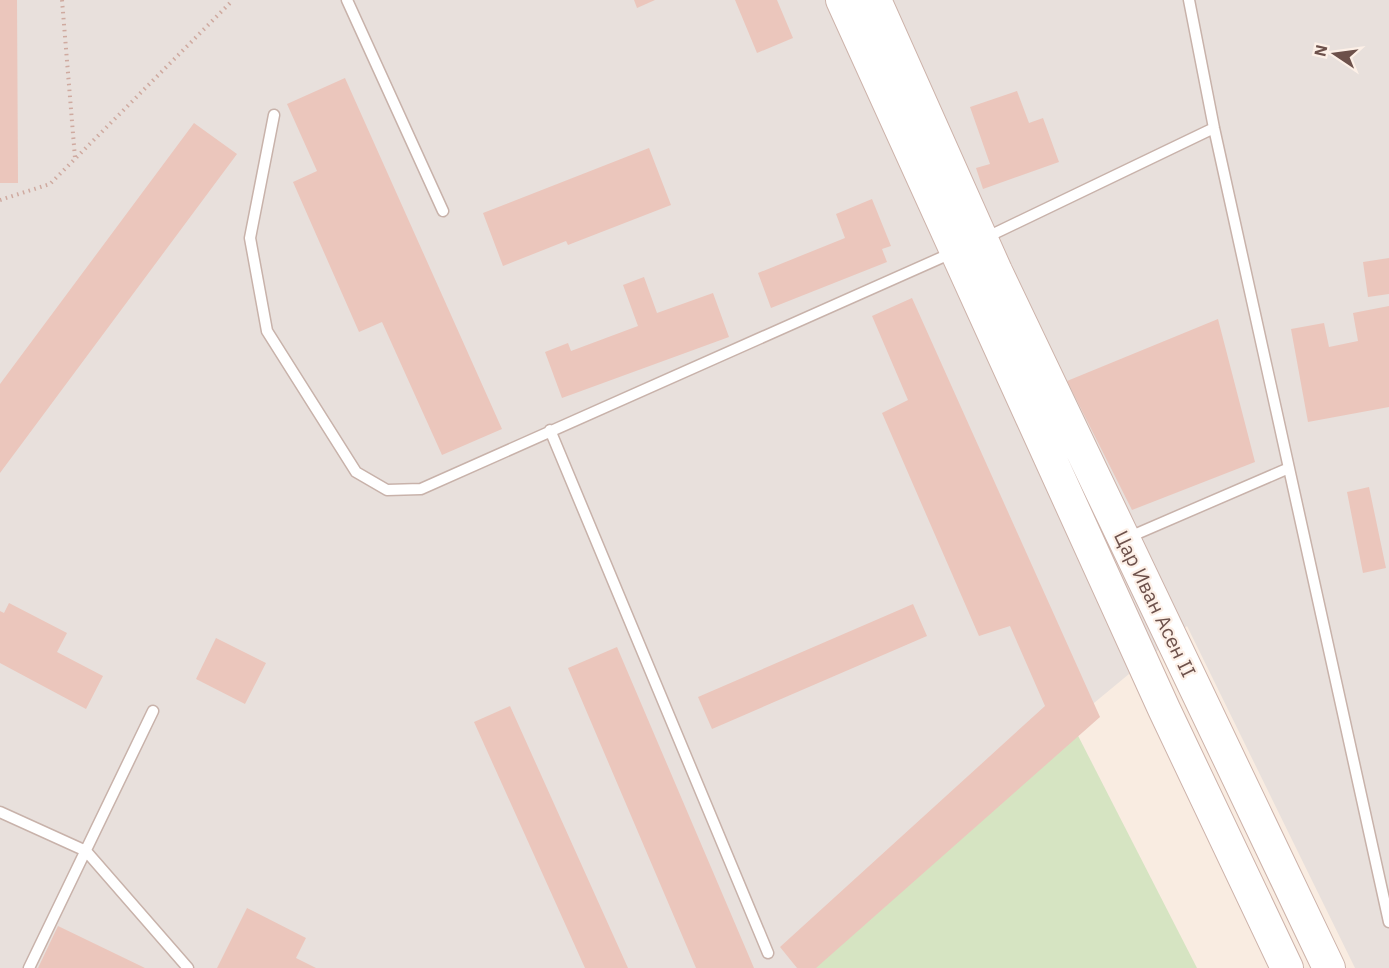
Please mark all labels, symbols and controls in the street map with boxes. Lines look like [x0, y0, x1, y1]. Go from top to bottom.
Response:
north arrow [1305, 24, 1365, 84]
text: N [1309, 43, 1331, 59]
street label: Цар Иван Асен II [1108, 526, 1203, 682]

